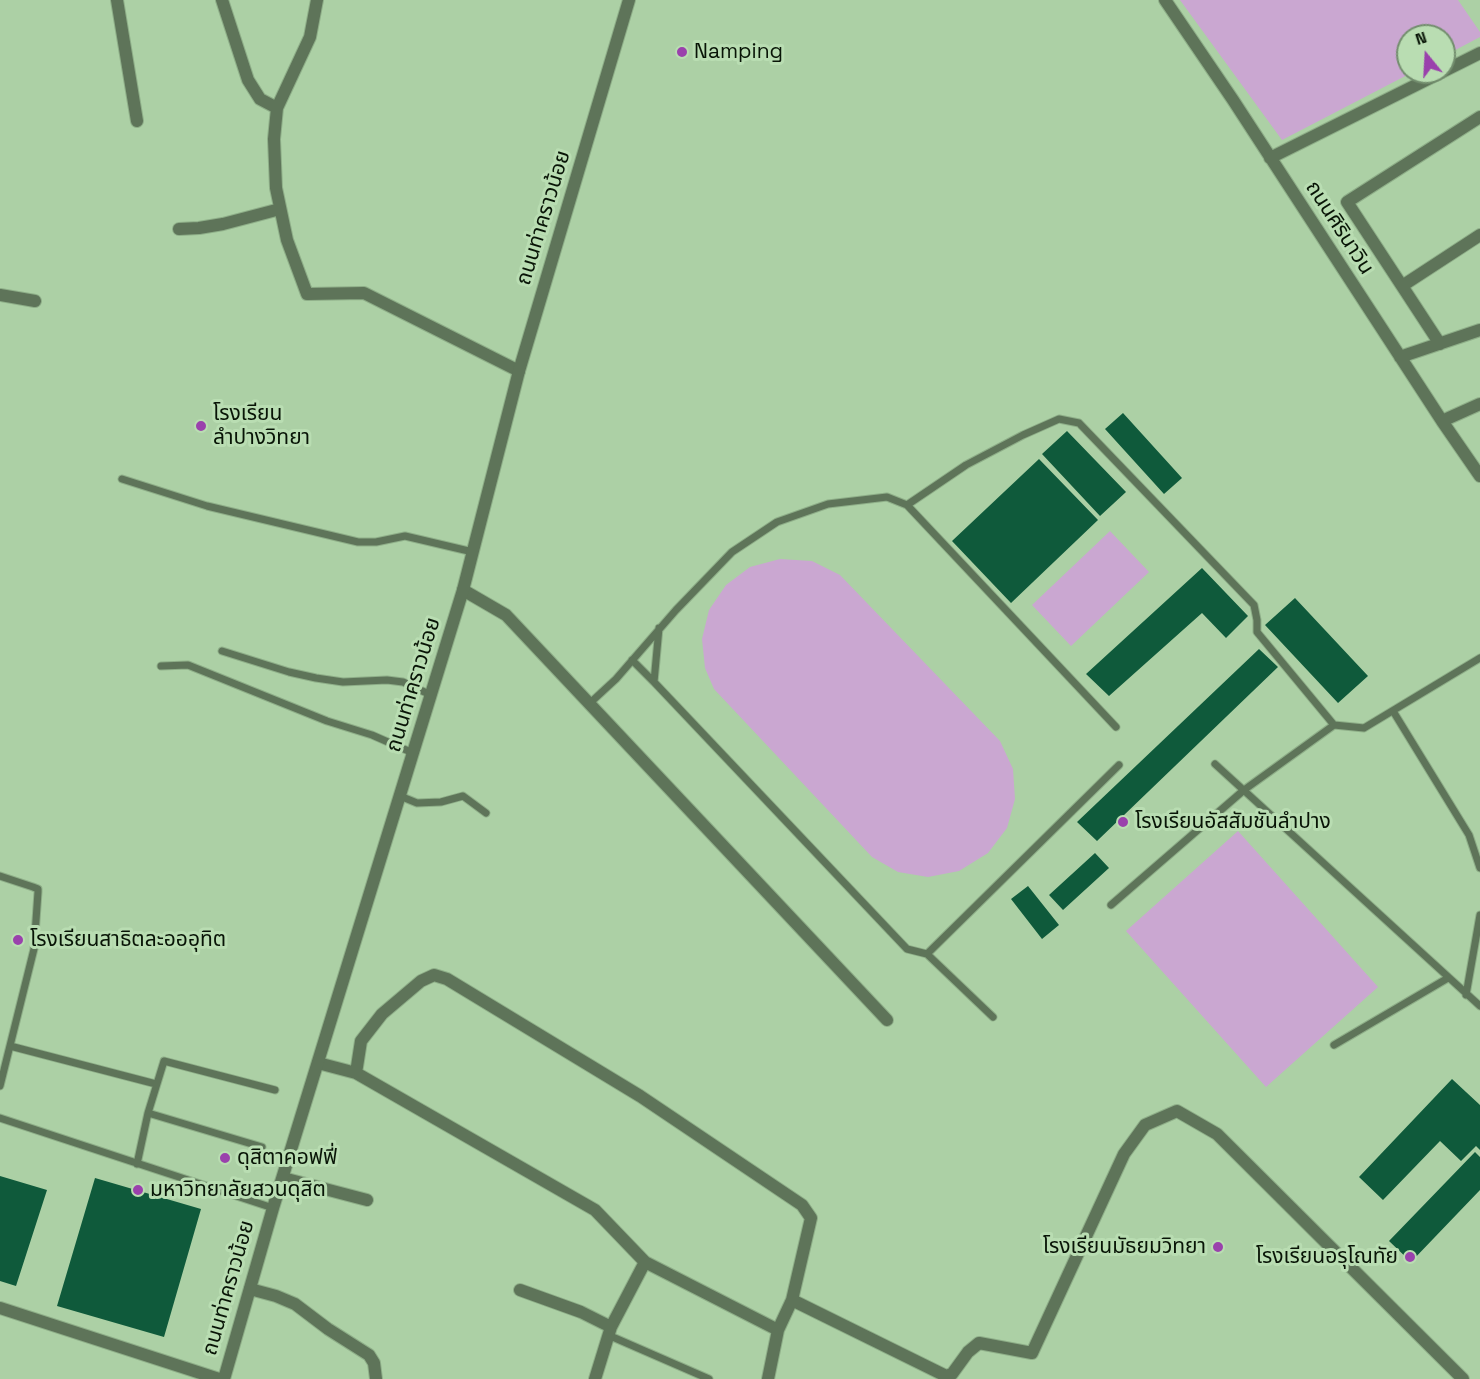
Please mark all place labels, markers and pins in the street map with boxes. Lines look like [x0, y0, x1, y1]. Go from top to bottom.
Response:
place label: Namping [694, 39, 783, 65]
marker: Namping [675, 45, 689, 59]
place label: โรงเรียน ลำปางวิทยา [213, 401, 310, 451]
marker: โรงเรียน ลำปางวิทยา [194, 419, 208, 433]
place label: โรงเรียนอัสสัมชันลำปาง [1135, 809, 1331, 835]
marker: โรงเรียนอัสสัมชันลำปาง [1116, 815, 1130, 829]
place label: โรงเรียนสาธิตละอออุทิต [30, 927, 226, 953]
marker: โรงเรียนสาธิตละอออุทิต [11, 933, 25, 947]
place label: ดุสิตาคอฟฟี่ [237, 1145, 337, 1171]
marker: ดุสิตาคอฟฟี่ [218, 1151, 232, 1165]
place label: มหาวิทยาลัยสวนดุสิต [150, 1177, 326, 1203]
marker: มหาวิทยาลัยสวนดุสิต [131, 1183, 145, 1197]
place label: โรงเรียนมัธยมวิทยา [1043, 1234, 1206, 1260]
marker: โรงเรียนมัธยมวิทยา [1211, 1240, 1225, 1254]
place label: โรงเรียนอรุโณทัย [1256, 1244, 1398, 1270]
marker: โรงเรียนอรุโณทัย [1403, 1250, 1417, 1264]

